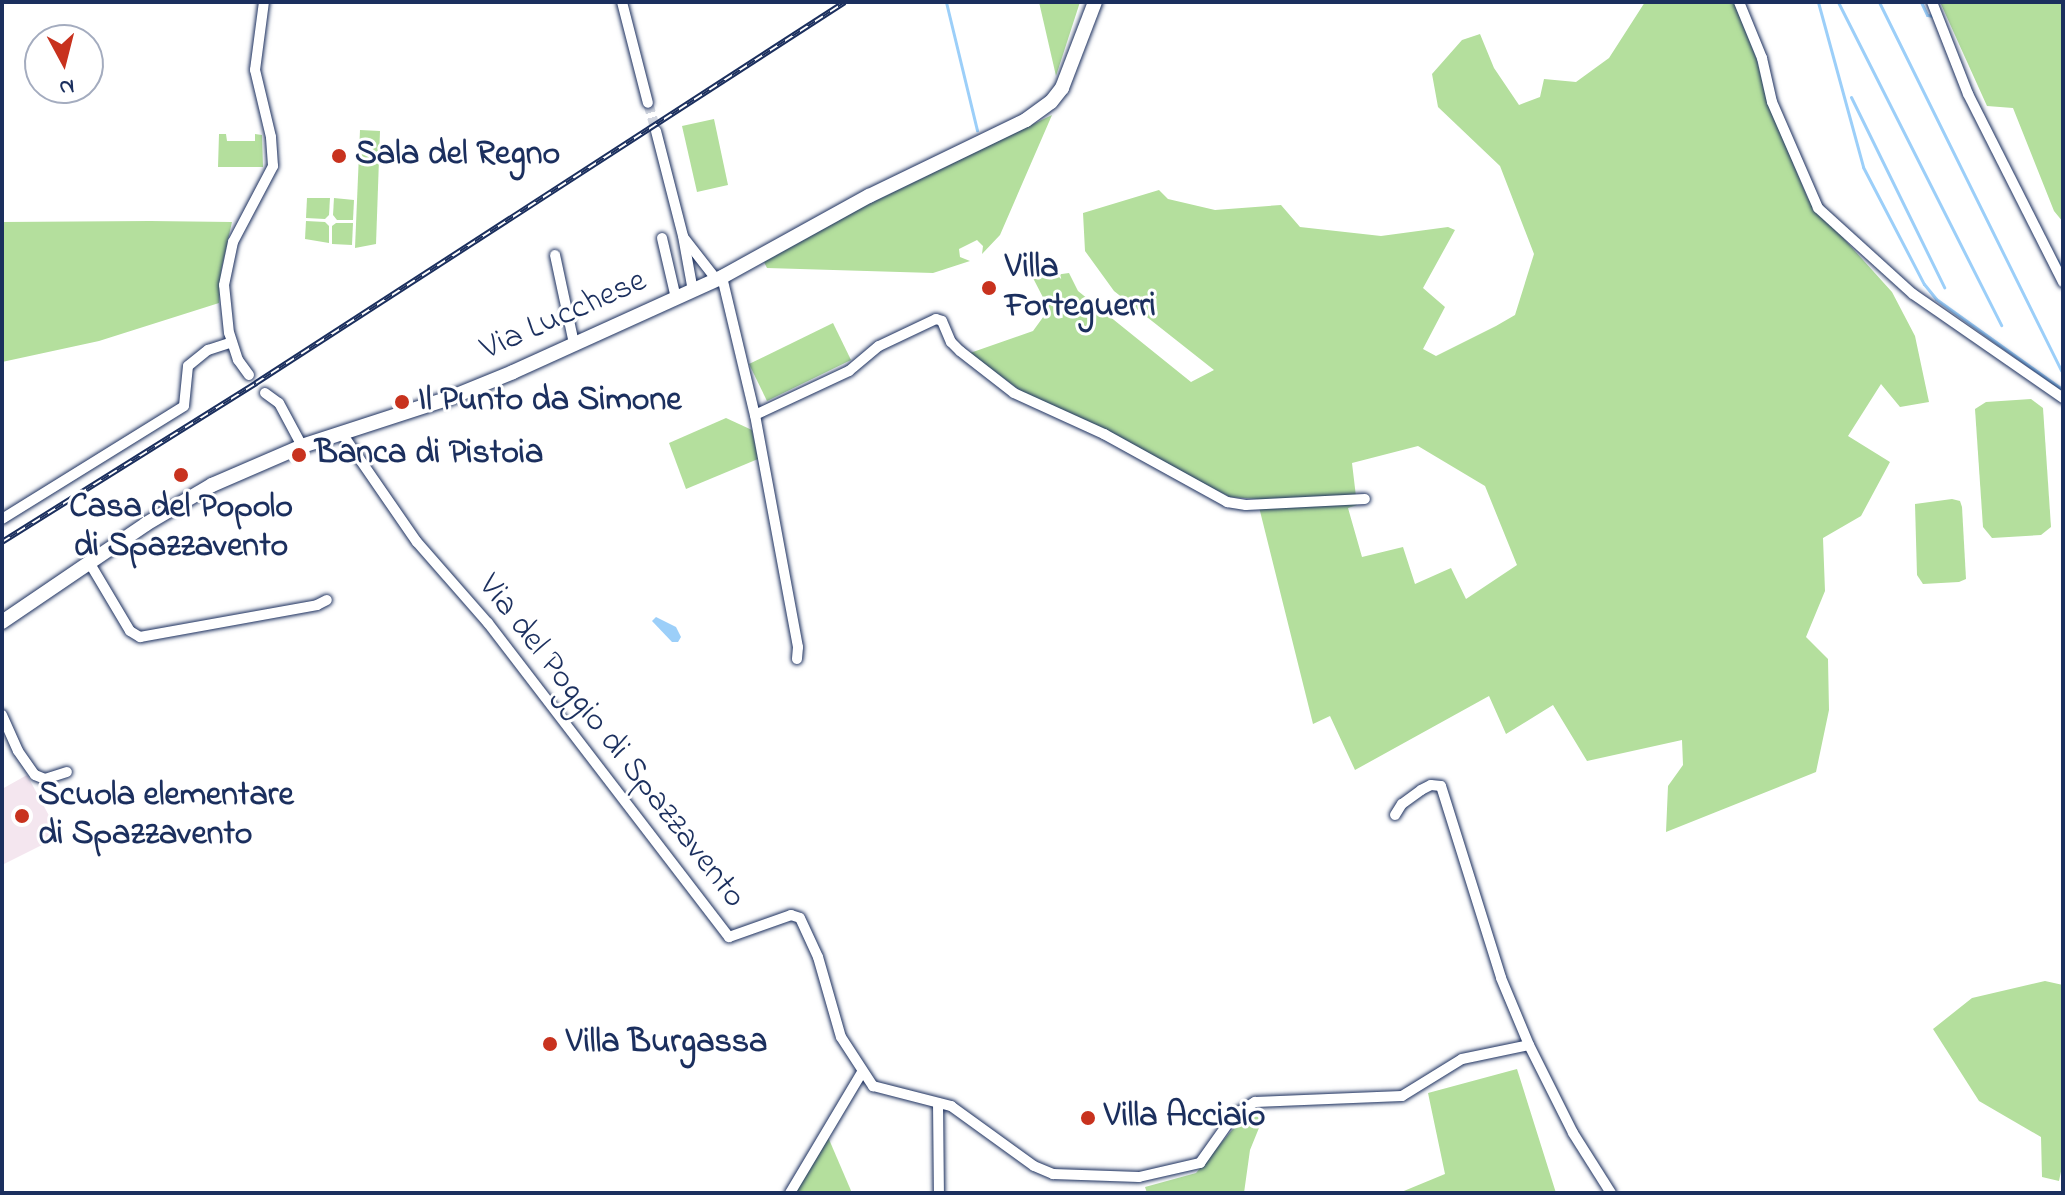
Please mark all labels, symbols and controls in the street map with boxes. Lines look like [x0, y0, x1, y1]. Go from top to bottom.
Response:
north arrow [24, 24, 104, 104]
text: N [57, 69, 76, 103]
place label: Sala del Regno [355, 136, 560, 176]
marker: Sala del Regno [330, 147, 348, 165]
place label: Villa Forteguerri [1005, 248, 1156, 328]
street label: Via Lucchese [475, 261, 653, 371]
marker: Villa Forteguerri [980, 279, 998, 297]
place label: Il Punto da Simone [418, 382, 682, 422]
marker: Il Punto da Simone [393, 393, 411, 411]
place label: Banca di Pistoia [315, 435, 543, 475]
marker: Banca di Pistoia [290, 446, 308, 464]
marker: Casa del Popolo di Spazzavento [172, 466, 190, 484]
place label: Casa del Popolo di Spazzavento [69, 488, 293, 568]
street label: Via del Poggio di Spazzavento [468, 567, 754, 917]
place label: Scuola elementare di Spazzavento [38, 776, 294, 856]
marker: Scuola elementare di Spazzavento [13, 807, 31, 825]
place label: Villa Burgassa [566, 1024, 767, 1064]
marker: Villa Burgassa [541, 1035, 559, 1053]
place label: Villa Acciaio [1104, 1098, 1265, 1138]
marker: Villa Acciaio [1079, 1109, 1097, 1127]

